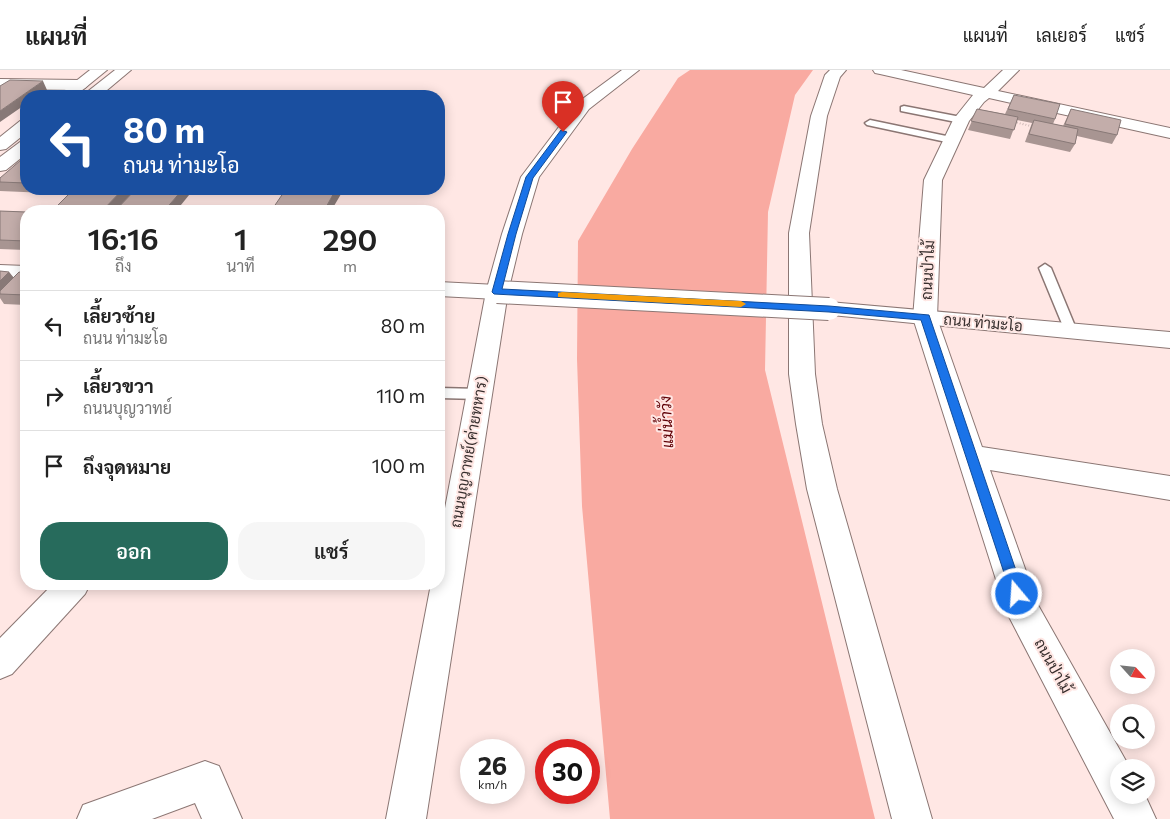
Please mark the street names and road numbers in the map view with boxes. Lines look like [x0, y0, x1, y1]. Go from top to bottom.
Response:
street label: ถนนป่าไม้ [916, 239, 938, 300]
street label: ถนน ท่ามะโอ [943, 310, 1023, 334]
street label: ถนนบุญวาทย์(ค่ายทหาร) [446, 375, 493, 530]
street label: ถนนป่าไม้ [1031, 635, 1077, 697]

